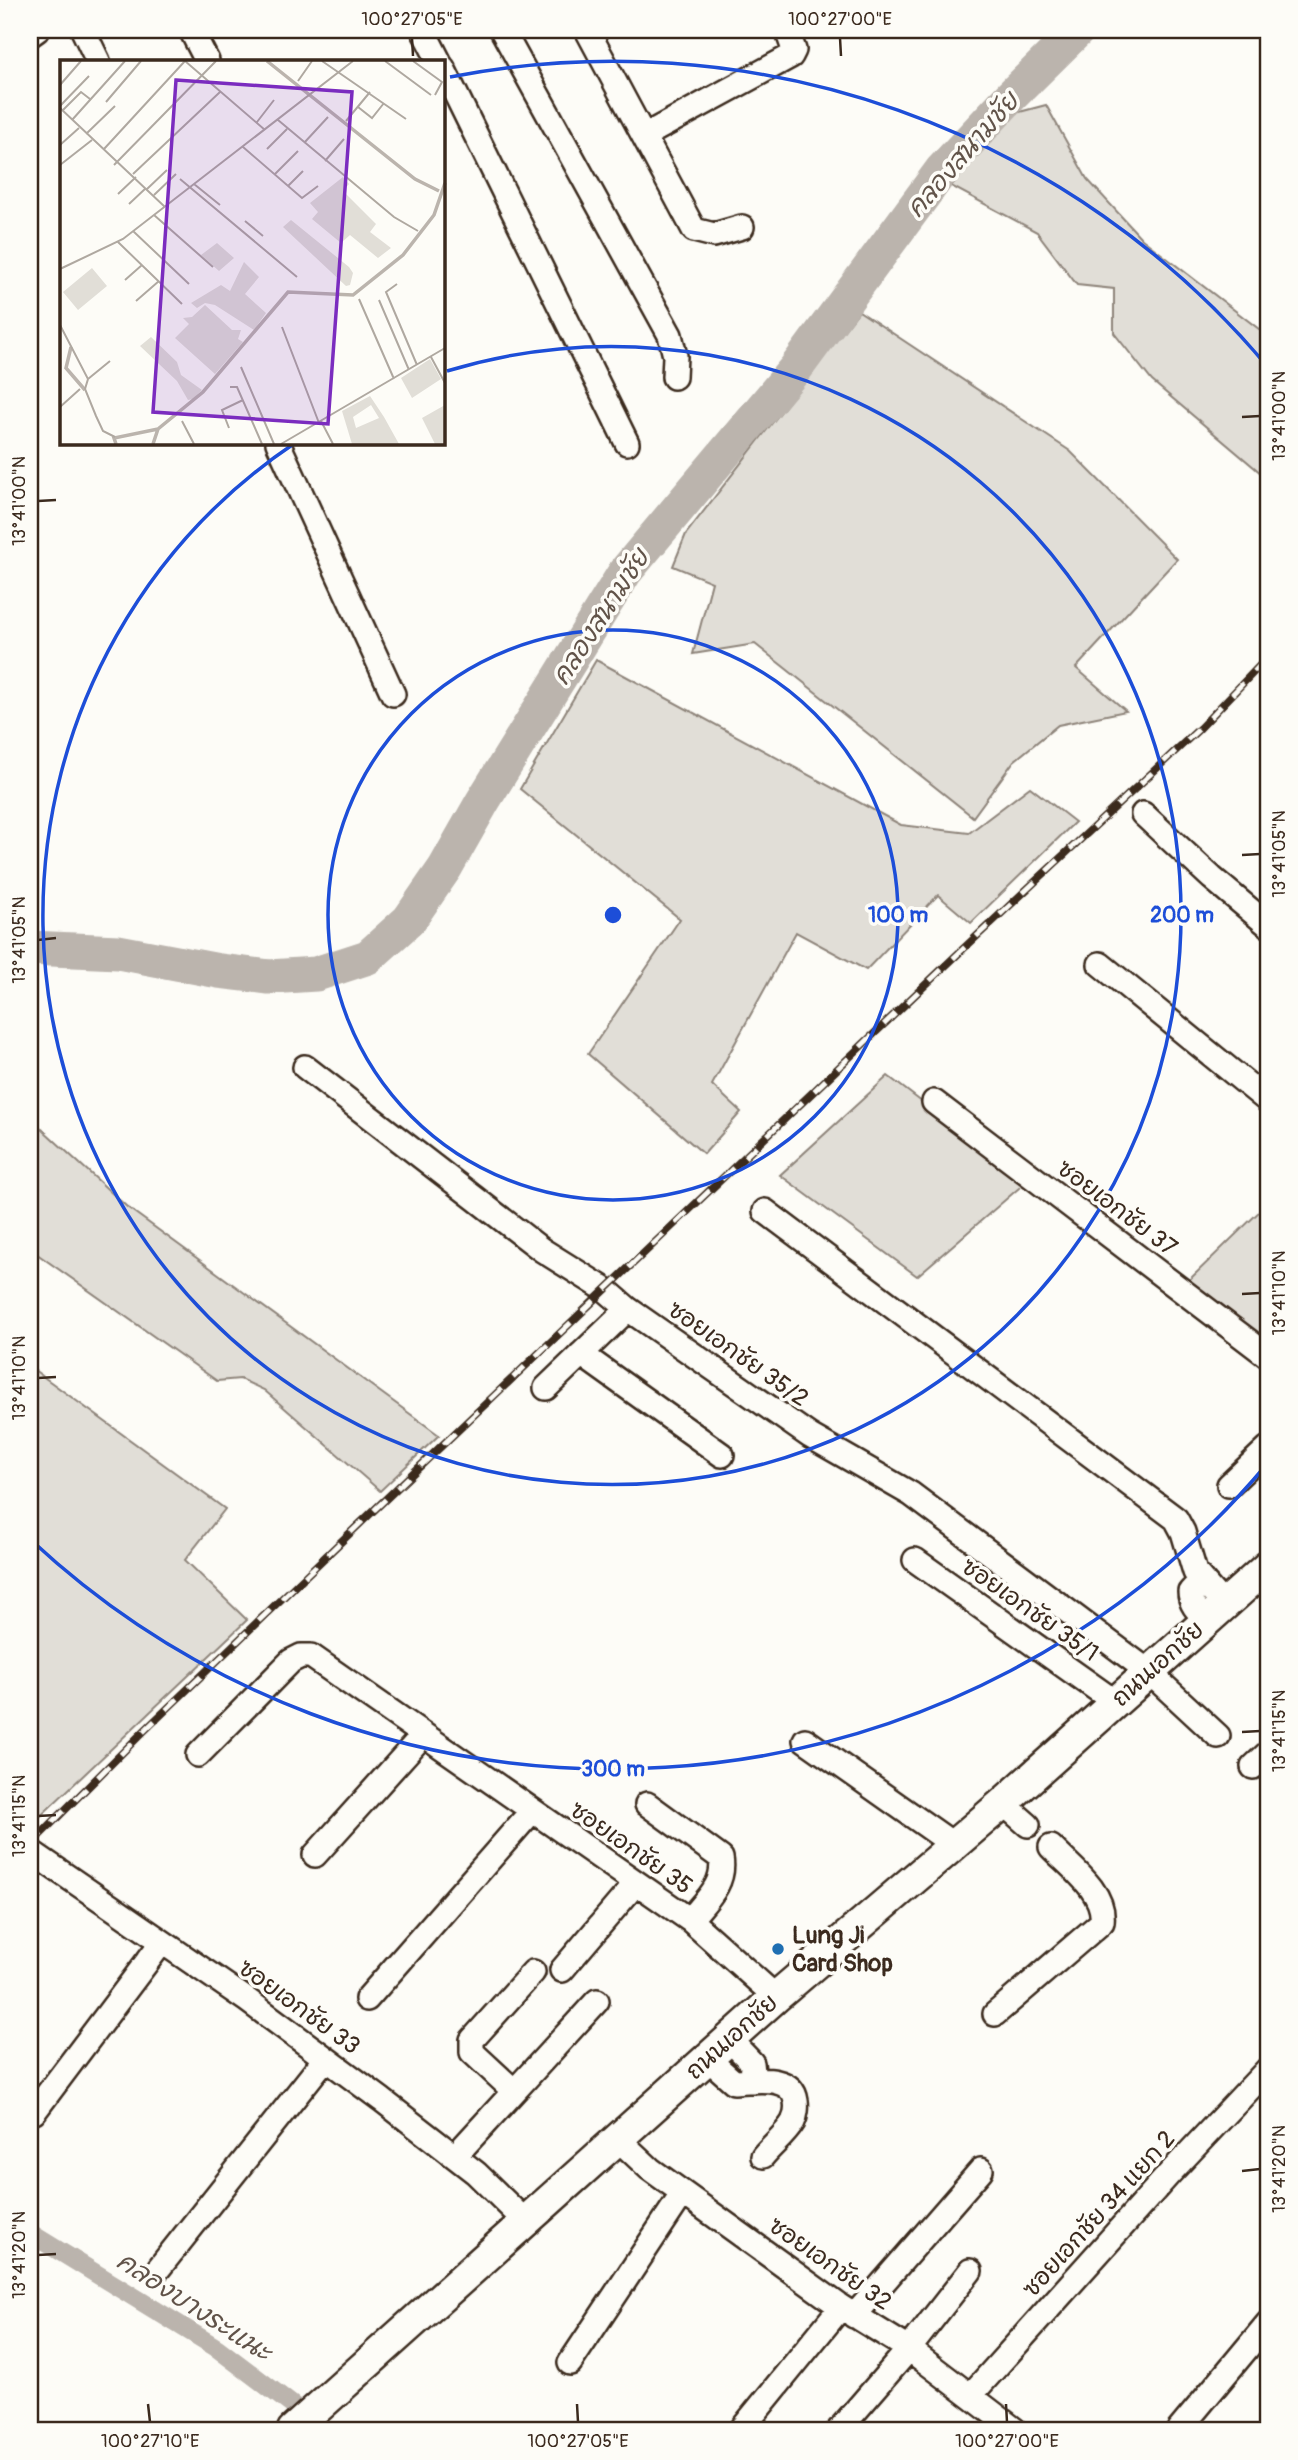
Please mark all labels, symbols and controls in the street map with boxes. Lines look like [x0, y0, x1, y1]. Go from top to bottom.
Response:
text: 100°27'05"E [361, 8, 463, 31]
text: 100°27'00"E [788, 8, 892, 31]
inset map [60, 60, 444, 444]
water label: คลองสนามชัย [900, 84, 1028, 224]
text: 13°41'00"N [1268, 371, 1291, 461]
text: 13°41'00"N [8, 456, 31, 546]
water label: คลองสนามชัย [545, 541, 658, 691]
text: 13°41'05"N [1268, 810, 1291, 898]
text: 13°41'05"N [8, 896, 31, 984]
text: 100 m [868, 902, 928, 929]
text: 200 m [1150, 902, 1214, 929]
centre of rings [601, 903, 625, 927]
street label: ซอยเอกชัย 37 [1051, 1154, 1183, 1263]
text: 13°41'10"N [1268, 1251, 1291, 1335]
street label: ซอยเอกชัย 35/2 [662, 1295, 814, 1413]
text: 13°41'10"N [8, 1336, 31, 1420]
street label: ซอยเอกชัย 35/1 [956, 1552, 1104, 1668]
street label: ถนนเอกชัย [1106, 1615, 1210, 1713]
text: 13°41'15"N [1268, 1690, 1291, 1772]
text: 300 m [581, 1756, 645, 1783]
text: 13°41'15"N [8, 1775, 31, 1857]
street label: ซอยเอกชัย 35 [564, 1795, 698, 1901]
place label: Lung Ji Card Shop [792, 1921, 893, 1978]
marker: Lung Ji Card Shop [770, 1941, 786, 1957]
street label: ซอยเอกชัย 33 [233, 1953, 365, 2061]
street label: ถนนเอกชัย [680, 1988, 784, 2086]
street label: ซอยเอกชัย 34 แยก 2 [1017, 2125, 1181, 2303]
text: 13°41'20"N [1268, 2125, 1291, 2213]
text: 13°41'20"N [8, 2211, 31, 2299]
street label: ซอยเอกชัย 32 [763, 2211, 897, 2317]
water label: คลองบางระแนะ [111, 2245, 279, 2370]
text: 100°27'10"E [101, 2430, 199, 2453]
text: 100°27'05"E [527, 2430, 629, 2453]
text: 100°27'00"E [955, 2430, 1059, 2453]

